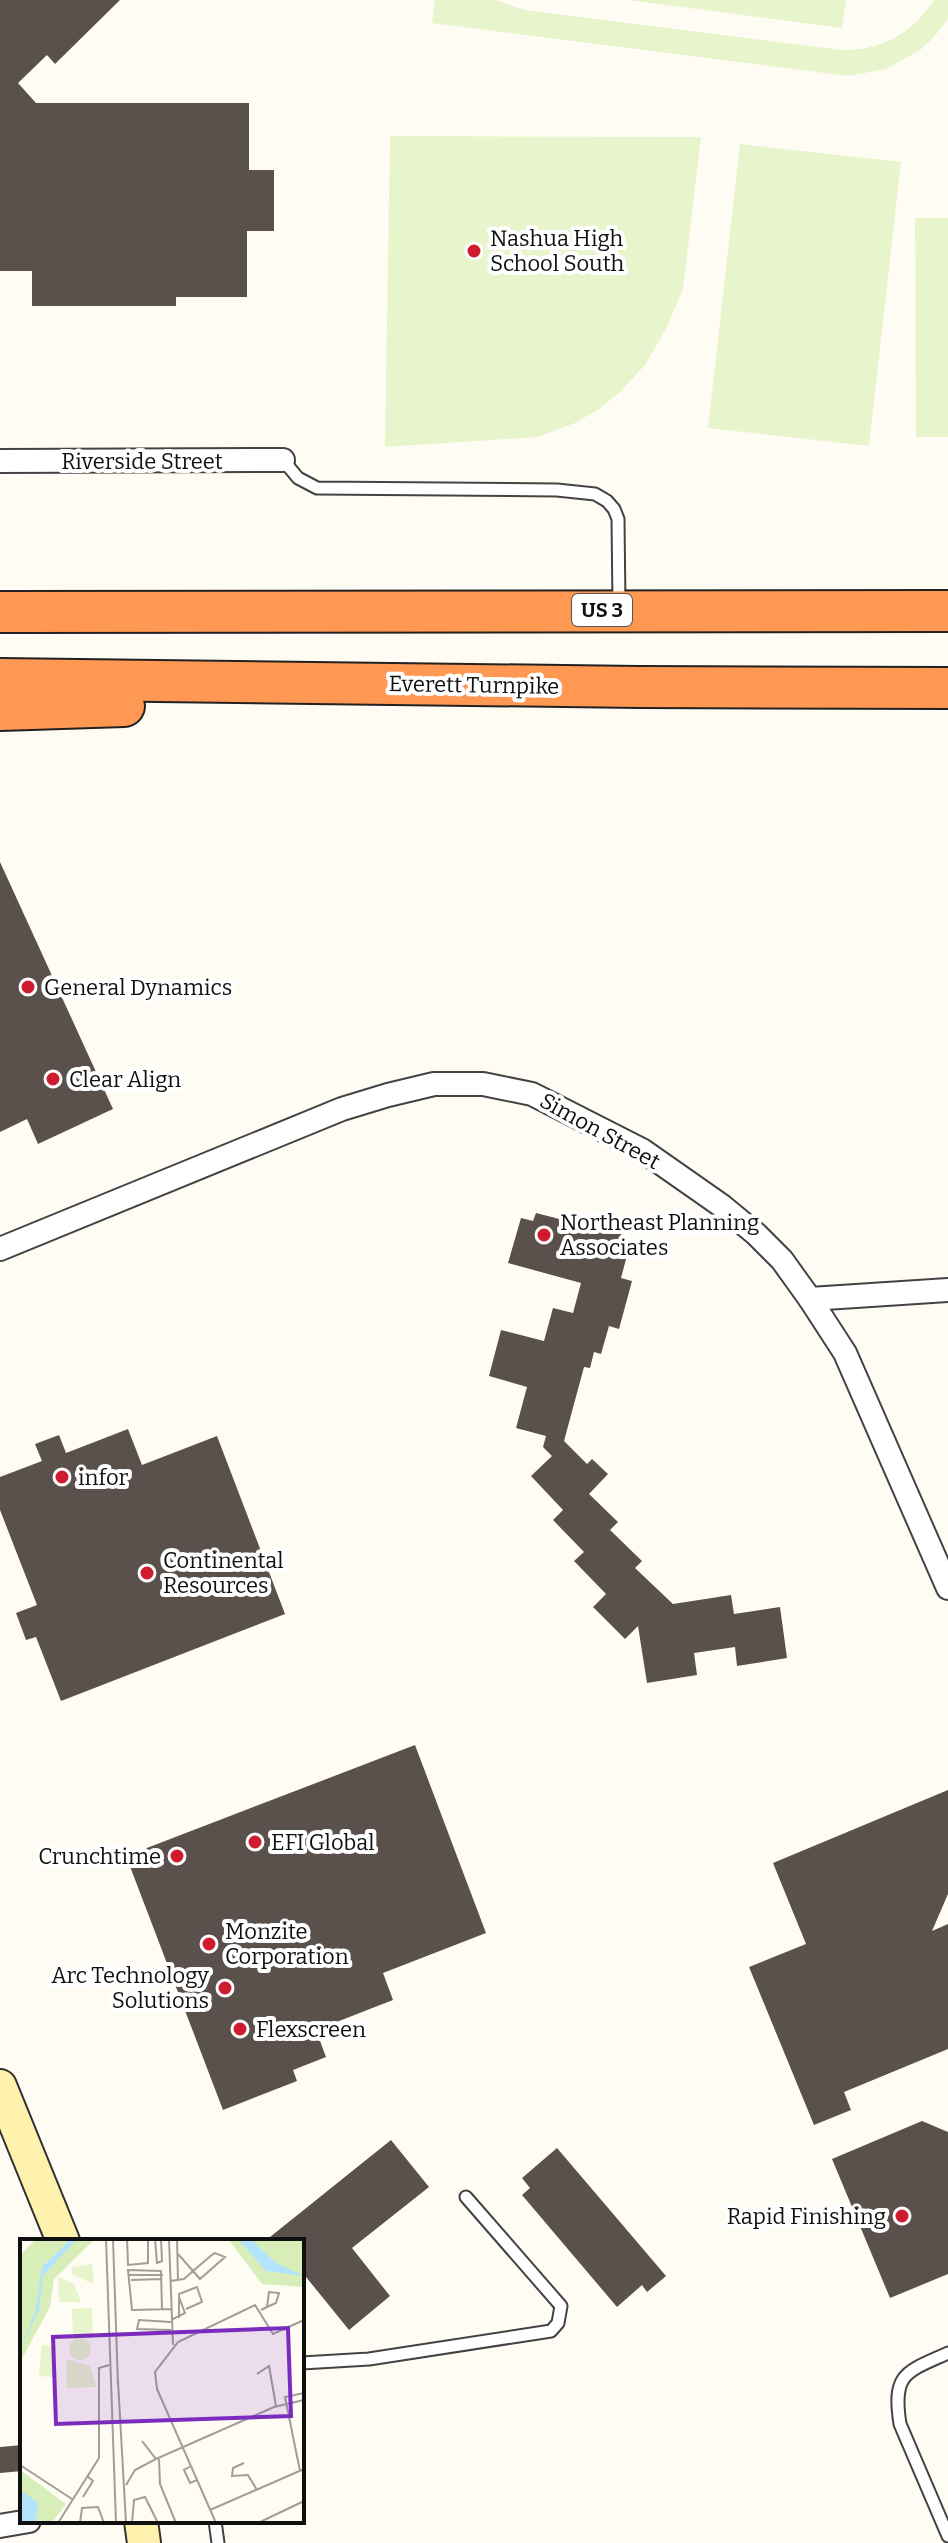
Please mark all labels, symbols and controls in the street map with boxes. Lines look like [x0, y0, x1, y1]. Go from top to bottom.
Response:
place label: Nashua High School South [490, 225, 624, 277]
marker: Nashua High School South [465, 242, 483, 260]
street label: Riverside Street [61, 448, 223, 475]
road number: US 3 [572, 594, 632, 626]
street label: Everett Turnpike [388, 670, 560, 700]
place label: General Dynamics [44, 974, 232, 1001]
marker: General Dynamics [19, 978, 37, 996]
place label: Clear Align [69, 1066, 181, 1093]
marker: Clear Align [44, 1070, 62, 1088]
street label: Simon Street [535, 1087, 665, 1175]
place label: Northeast Planning Associates [560, 1209, 759, 1261]
marker: Northeast Planning Associates [535, 1226, 553, 1244]
place label: infor [78, 1464, 129, 1491]
marker: infor [53, 1468, 71, 1486]
place label: Continental Resources [163, 1547, 284, 1599]
marker: Continental Resources [138, 1564, 156, 1582]
place label: EFI Global [271, 1829, 375, 1856]
marker: EFI Global [246, 1833, 264, 1851]
place label: Crunchtime [38, 1843, 161, 1870]
marker: Crunchtime [168, 1847, 186, 1865]
place label: Monzite Corporation [225, 1918, 349, 1970]
marker: Monzite Corporation [200, 1935, 218, 1953]
place label: Arc Technology Solutions [51, 1962, 209, 2014]
marker: Arc Technology Solutions [216, 1979, 234, 1997]
place label: Flexscreen [256, 2016, 366, 2043]
marker: Flexscreen [231, 2020, 249, 2038]
place label: Rapid Finishing [727, 2203, 886, 2230]
marker: Rapid Finishing [893, 2207, 911, 2225]
inset map [20, 2239, 304, 2523]

